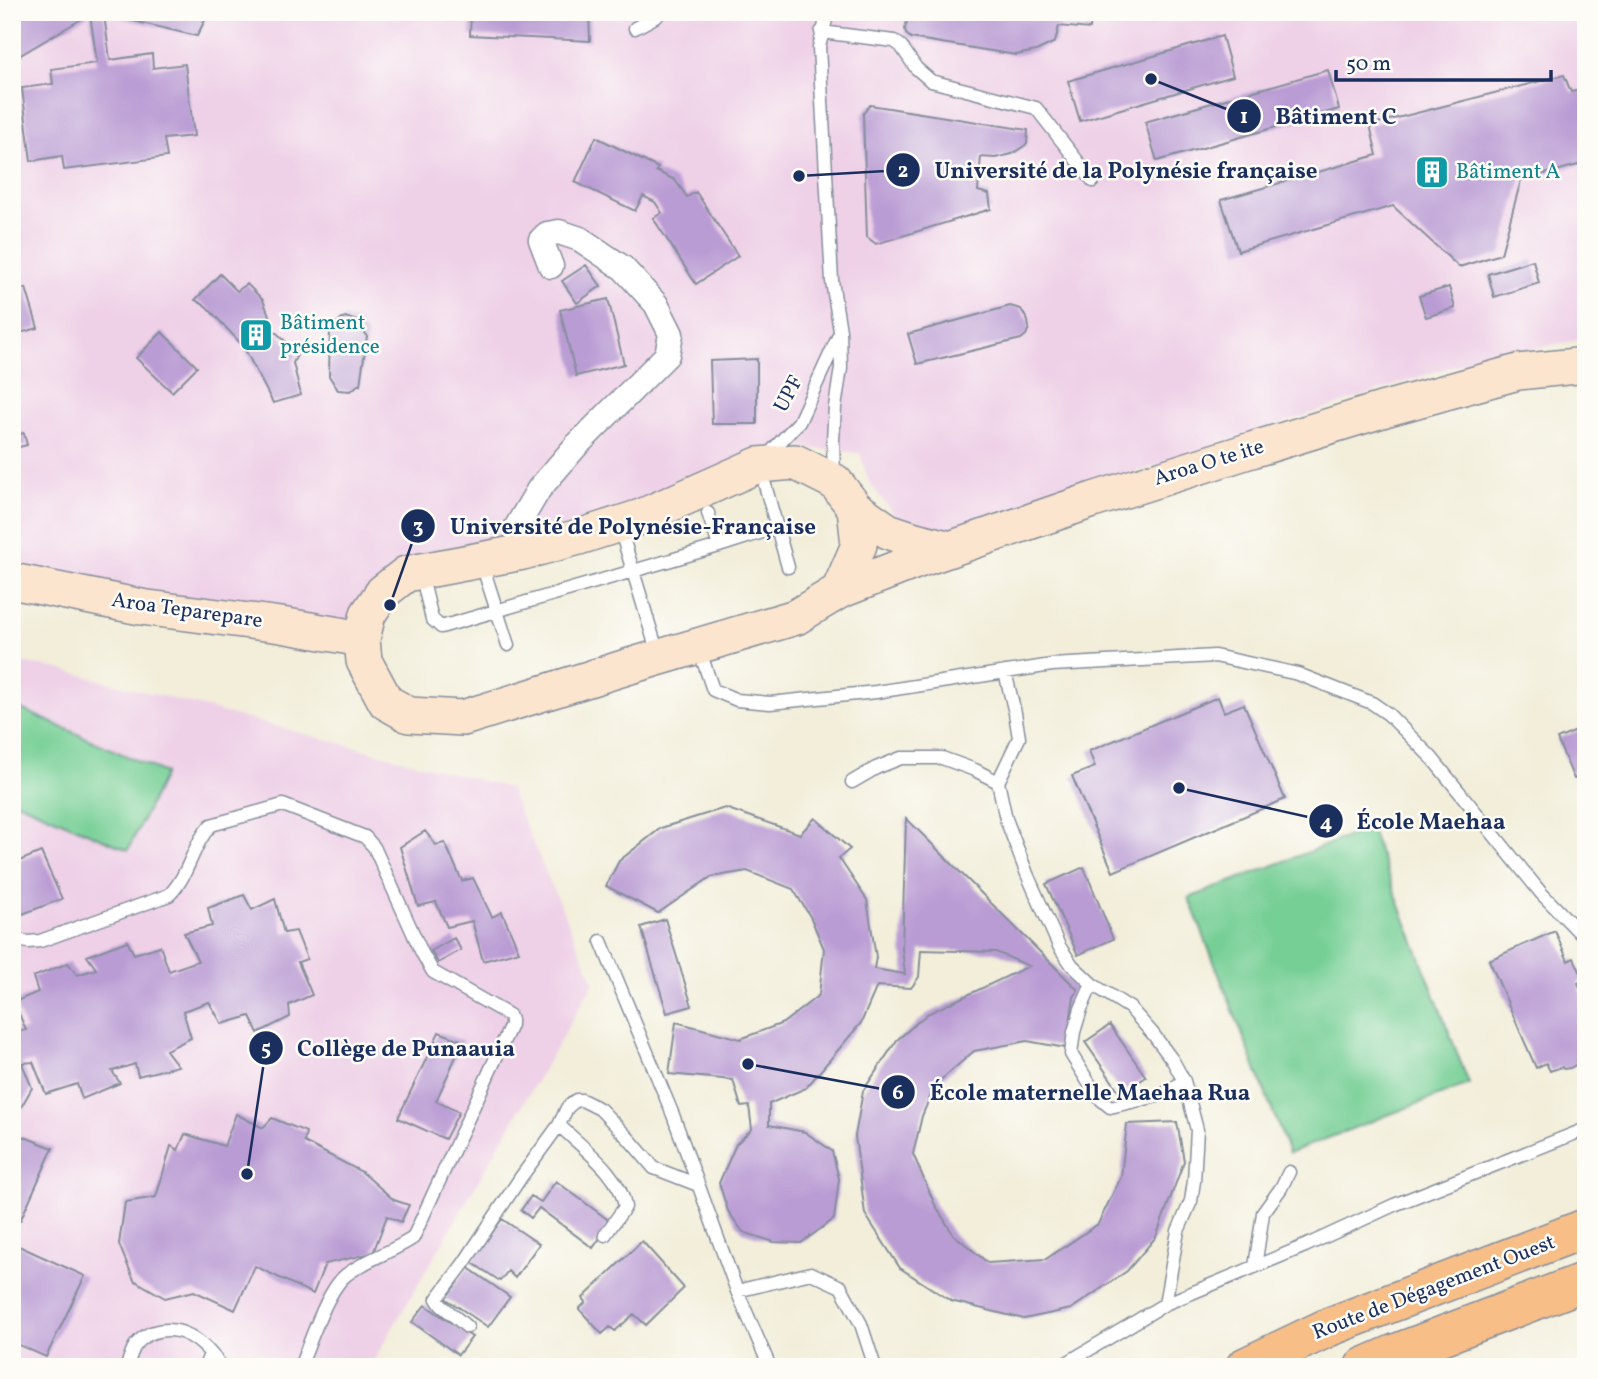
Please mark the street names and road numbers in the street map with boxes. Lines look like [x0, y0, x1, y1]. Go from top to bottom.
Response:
street label: UPF [767, 370, 811, 418]
street label: Aroa O te ite [1150, 432, 1268, 493]
street label: Aroa Teparepare [110, 586, 264, 636]
street label: Route de Dégagement Ouest [1309, 1228, 1559, 1348]

